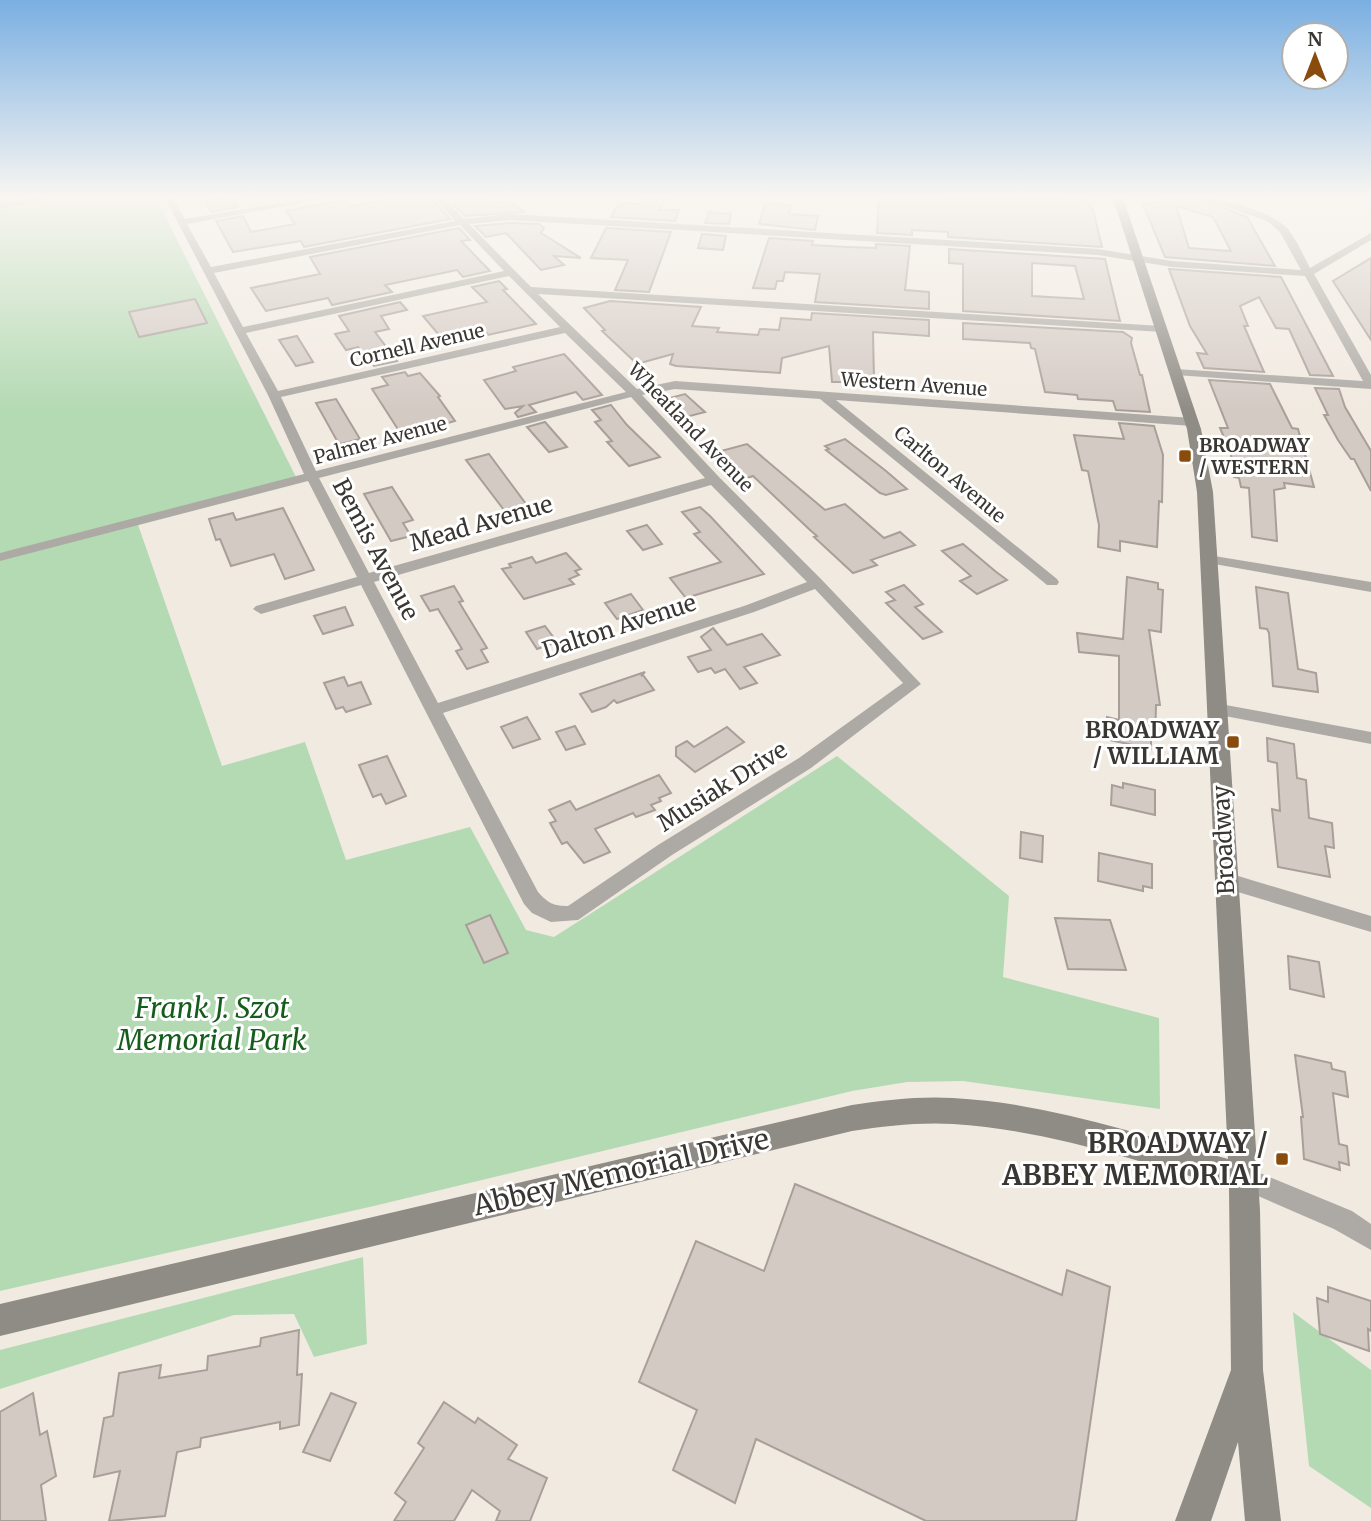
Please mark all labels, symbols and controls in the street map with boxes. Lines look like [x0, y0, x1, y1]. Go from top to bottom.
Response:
north arrow [1280, 21, 1350, 91]
text: N [1307, 27, 1323, 51]
street label: Cornell Avenue [347, 318, 487, 372]
street label: Wheatland Avenue [622, 357, 759, 497]
street label: Western Avenue [839, 367, 988, 401]
street label: Palmer Avenue [311, 411, 449, 469]
street label: Carlton Avenue [889, 420, 1011, 528]
place label: BROADWAY / WESTERN [1199, 433, 1310, 479]
marker: BROADWAY / WESTERN [1177, 448, 1193, 464]
street label: Bemis Avenue [327, 473, 425, 625]
street label: Mead Avenue [406, 489, 556, 557]
street label: Dalton Avenue [538, 587, 700, 665]
place label: BROADWAY / WILLIAM [1085, 715, 1220, 770]
marker: BROADWAY / WILLIAM [1225, 734, 1241, 750]
street label: Musiak Drive [652, 735, 792, 837]
street label: Broadway [1206, 784, 1240, 896]
park label: Frank J. Szot Memorial Park [116, 990, 307, 1058]
street label: Abbey Memorial Drive [469, 1120, 772, 1224]
place label: BROADWAY / ABBEY MEMORIAL [1001, 1125, 1268, 1193]
marker: BROADWAY / ABBEY MEMORIAL [1274, 1151, 1290, 1167]

